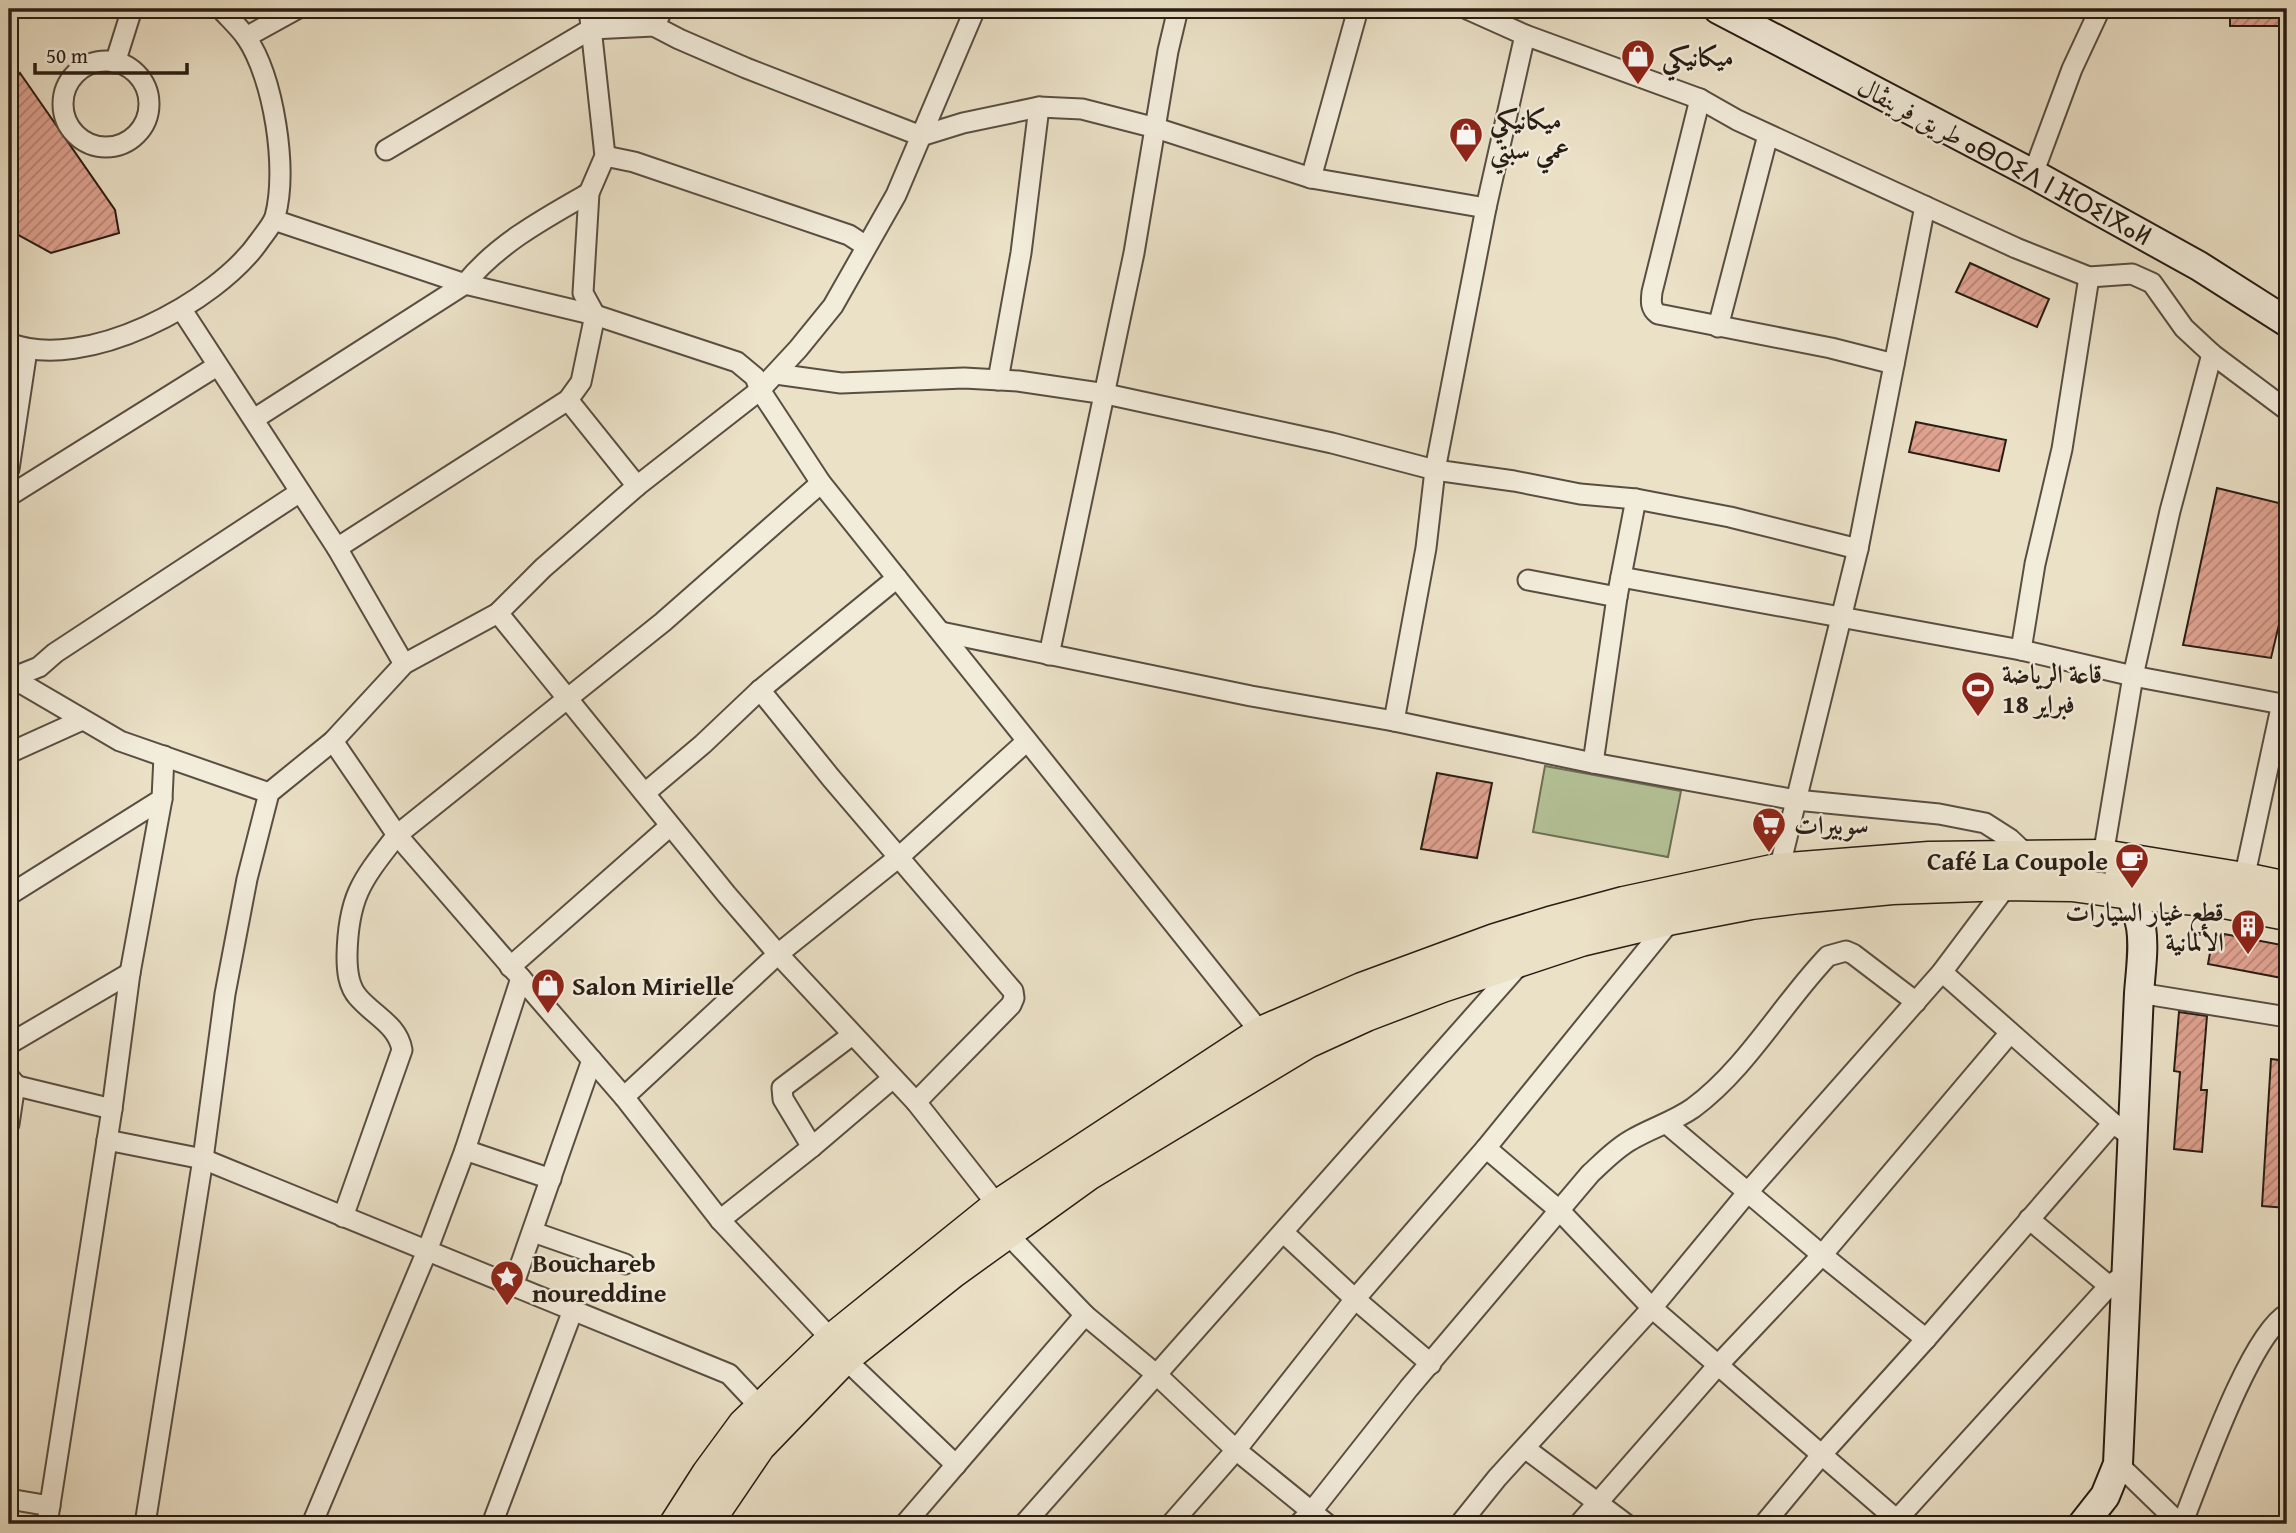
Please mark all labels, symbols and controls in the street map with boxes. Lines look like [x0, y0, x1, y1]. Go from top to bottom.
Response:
scale bar [35, 32, 187, 76]
shop icon: ميكانيكي [1619, 37, 1657, 86]
place label: ميكانيكي [1662, 37, 1734, 81]
text: 50 m [46, 40, 88, 71]
street label: طريق فرينڨال ⴰⴱⵔⵉⴷ ⵏ ⴼⵔⵉⵏⴳⴰⵍ [1851, 67, 2159, 255]
place label: ميكانيكي عمي سبتي [1490, 100, 1569, 175]
shop icon: ميكانيكي عمي سبتي [1447, 115, 1485, 164]
place label: قاعة الرياضة 18 فبراير [2002, 654, 2102, 723]
sports icon: قاعة الرياضة 18 فبراير [1959, 669, 1997, 718]
supermarket icon: سوبيرات [1750, 805, 1788, 854]
place label: سوبيرات [1794, 805, 1869, 844]
place label: Café La Coupole [1927, 841, 2108, 880]
cafe icon: Café La Coupole [2113, 841, 2151, 890]
place label: قطع غيار السيارات الألمانية [2065, 892, 2224, 961]
building icon: قطع غيار السيارات الألمانية [2229, 907, 2267, 956]
shop icon: Salon Mirielle [529, 966, 567, 1015]
place label: Salon Mirielle [572, 966, 734, 1005]
place label: Bouchareb noureddine [532, 1243, 667, 1312]
place icon: Bouchareb noureddine [488, 1258, 526, 1307]

